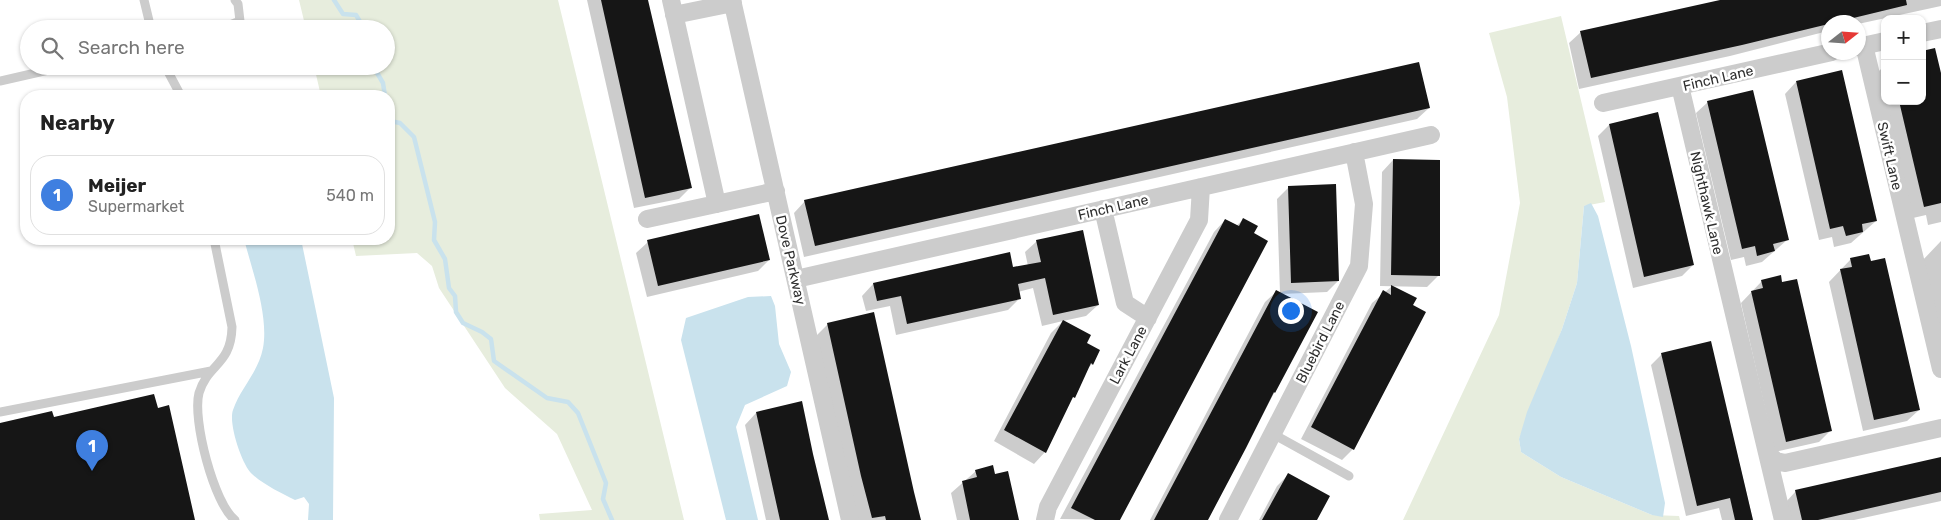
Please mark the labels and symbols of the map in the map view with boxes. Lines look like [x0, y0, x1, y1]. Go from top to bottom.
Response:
north arrow [1821, 15, 1866, 60]
street label: Finch Lane [1681, 62, 1755, 95]
street label: Swift Lane [1873, 120, 1906, 192]
street label: Nighthawk Lane [1686, 150, 1727, 256]
street label: Finch Lane [1076, 191, 1150, 224]
street label: Dove Parkway [772, 214, 809, 307]
your location [1278, 298, 1304, 324]
street label: Bluebird Lane [1293, 298, 1348, 386]
street label: Lark Lane [1106, 323, 1151, 387]
pin: 1 [76, 430, 108, 471]

